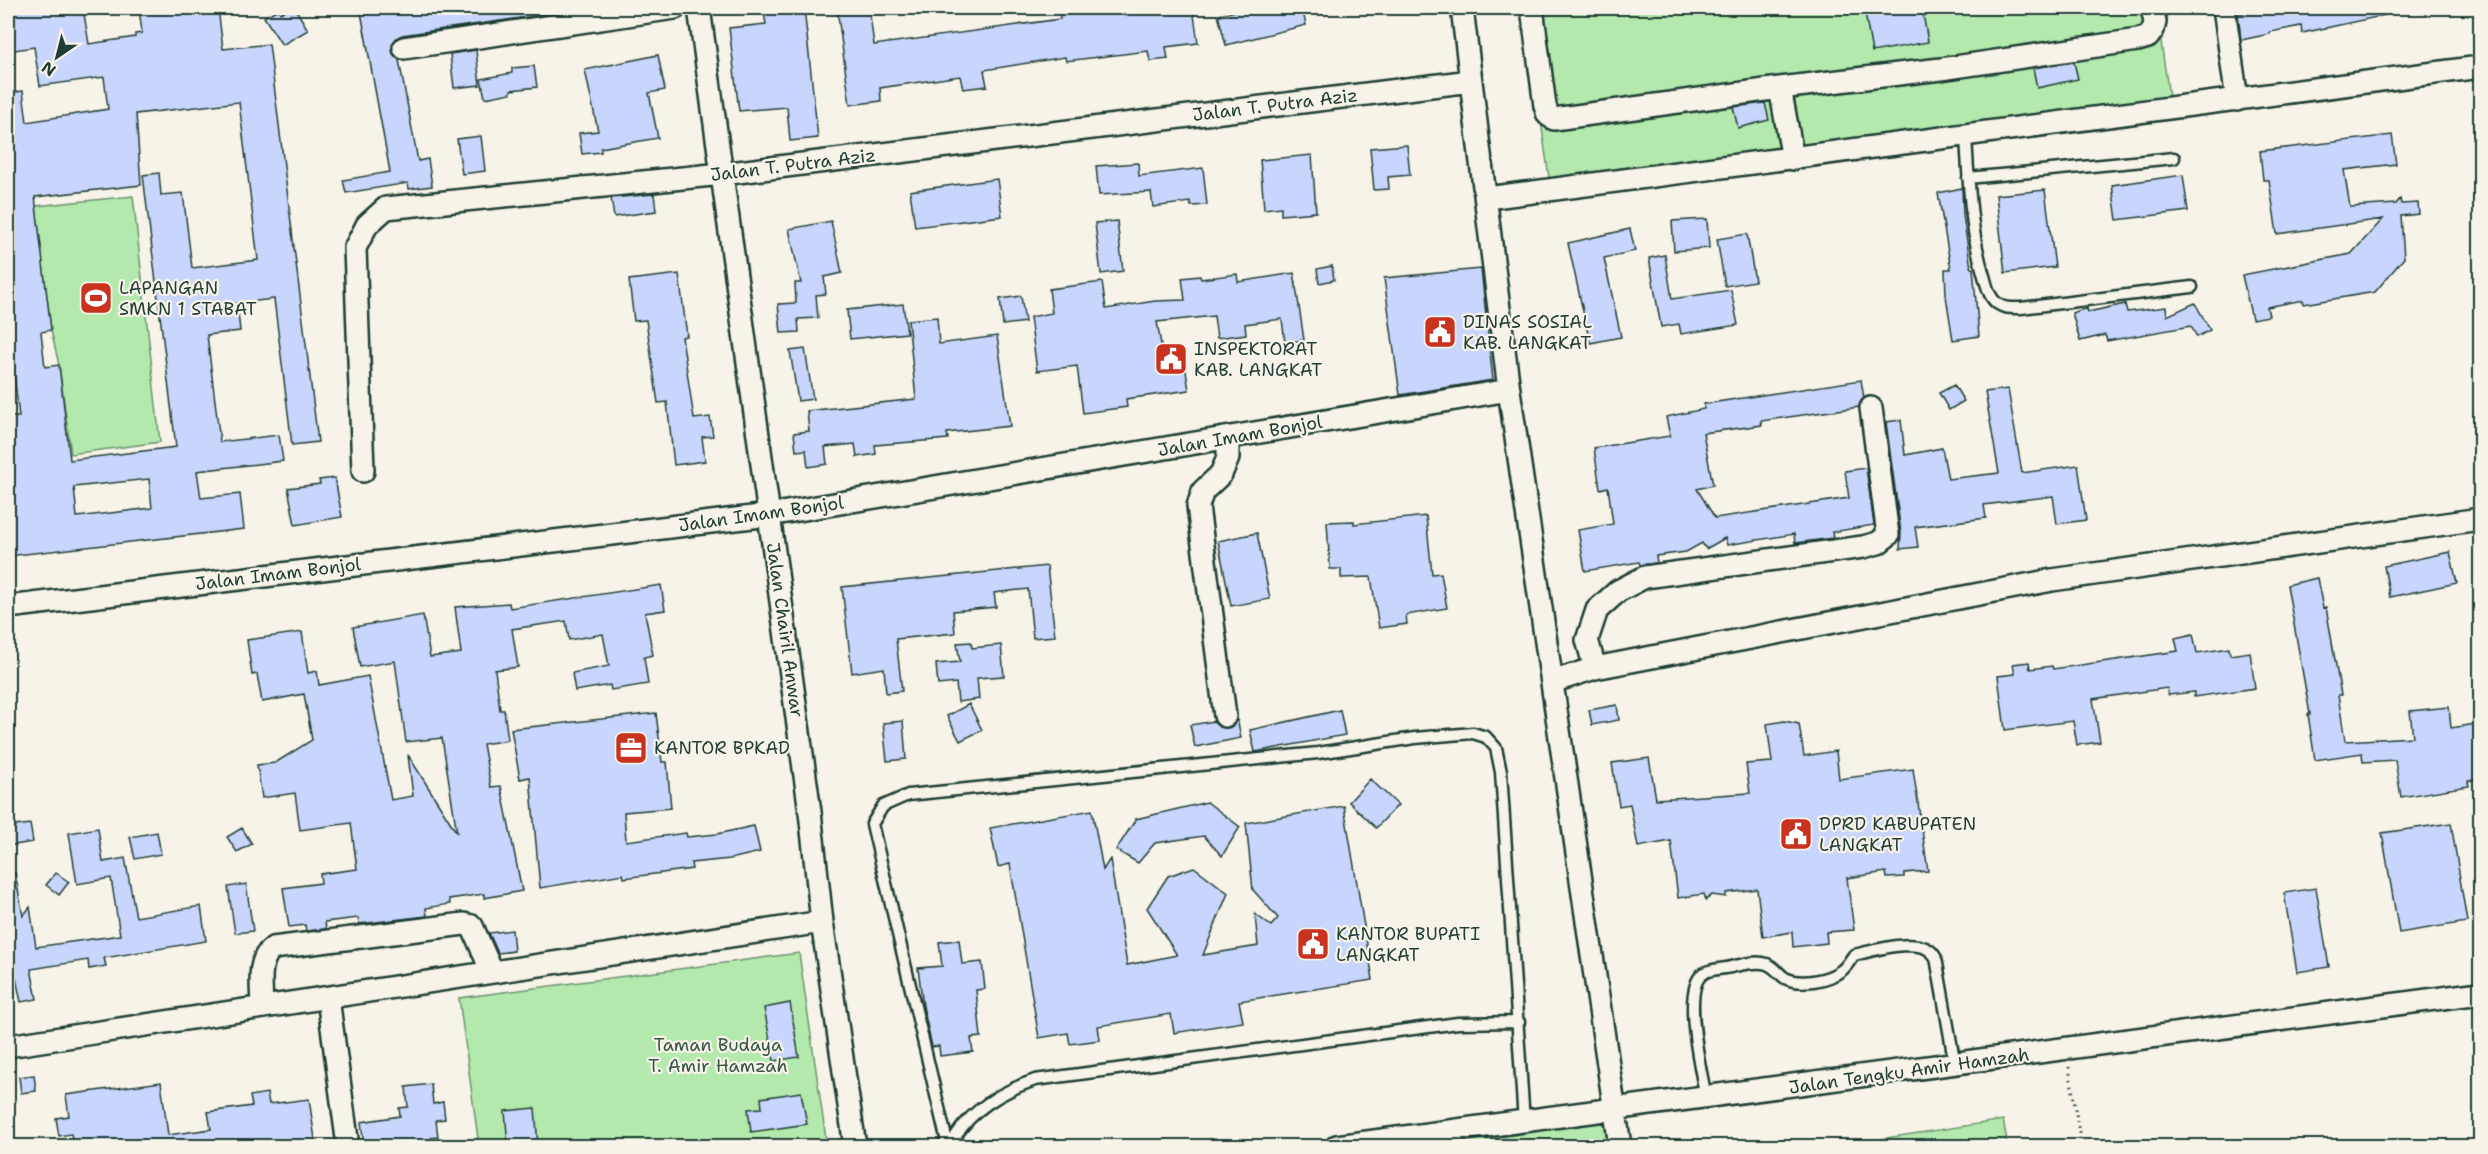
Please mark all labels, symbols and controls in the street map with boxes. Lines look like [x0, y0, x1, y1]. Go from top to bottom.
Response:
north arrow [27, 27, 87, 87]
text: N [37, 57, 60, 81]
street label: Jalan T. Putra Aziz [1191, 83, 1359, 127]
street label: Jalan T. Putra Aziz [709, 143, 877, 187]
place label: LAPANGAN SMKN 1 STABAT [119, 276, 257, 321]
sports icon: LAPANGAN SMKN 1 STABAT [78, 280, 114, 316]
place label: DINAS SOSIAL KAB. LANGKAT [1463, 310, 1592, 355]
public building icon: DINAS SOSIAL KAB. LANGKAT [1422, 314, 1458, 350]
place label: INSPEKTORAT KAB. LANGKAT [1194, 337, 1322, 382]
public building icon: INSPEKTORAT KAB. LANGKAT [1153, 341, 1189, 377]
street label: Jalan Imam Bonjol [1156, 410, 1325, 462]
street label: Jalan Imam Bonjol [677, 490, 846, 537]
street label: Jalan Chairil Anwar [761, 541, 809, 719]
street label: Jalan Imam Bonjol [194, 552, 363, 596]
office icon: KANTOR BPKAD [613, 730, 649, 766]
place label: KANTOR BPKAD [654, 736, 790, 760]
place label: DPRD KABUPATEN LANGKAT [1819, 812, 1976, 857]
public building icon: DPRD KABUPATEN LANGKAT [1778, 816, 1814, 852]
place label: KANTOR BUPATI LANGKAT [1336, 922, 1480, 967]
public building icon: KANTOR BUPATI LANGKAT [1295, 926, 1331, 962]
park label: Taman Budaya T. Amir Hamzah [648, 1033, 788, 1078]
street label: Jalan Tengku Amir Hamzah [1787, 1042, 2031, 1100]

